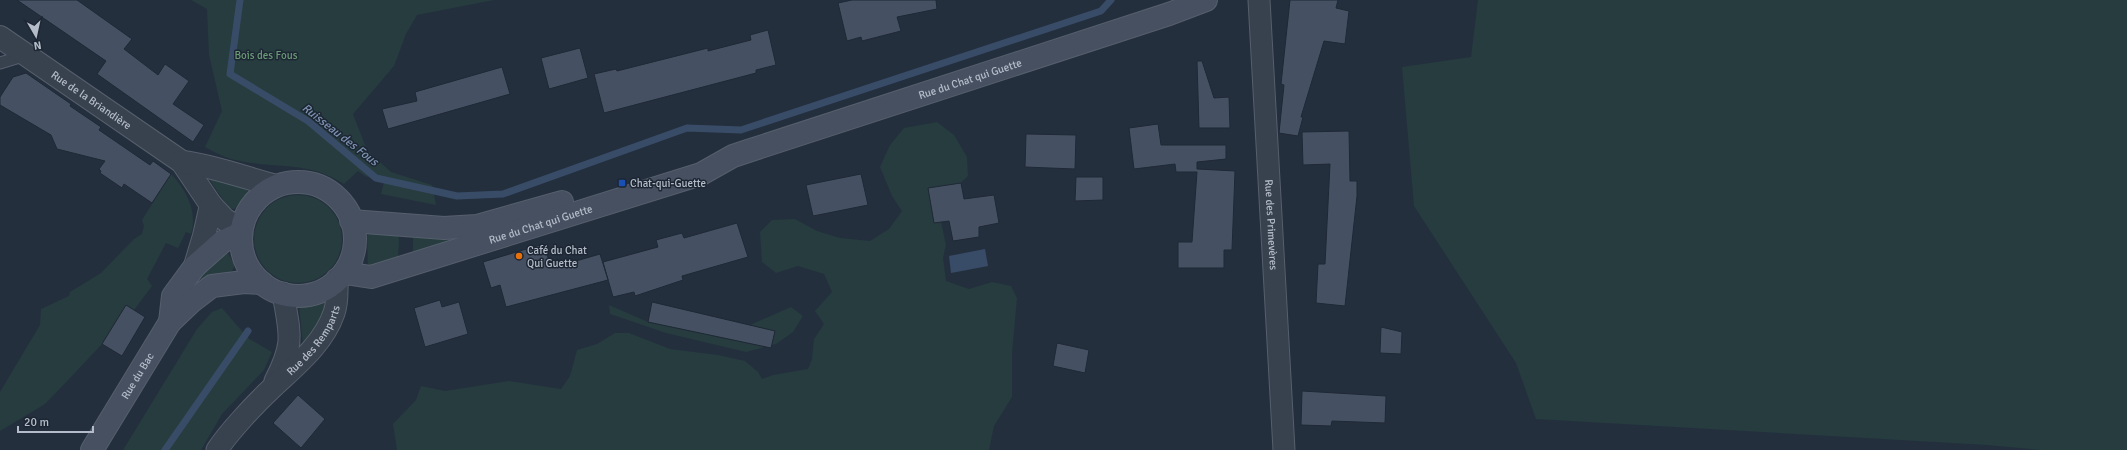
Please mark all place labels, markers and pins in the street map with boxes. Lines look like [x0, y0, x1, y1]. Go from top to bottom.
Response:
place label: Chat-qui-Guette [630, 177, 706, 190]
marker: Chat-qui-Guette [617, 178, 627, 188]
place label: Café du Chat Qui Guette [527, 244, 587, 270]
marker: Café du Chat Qui Guette [514, 251, 524, 261]

